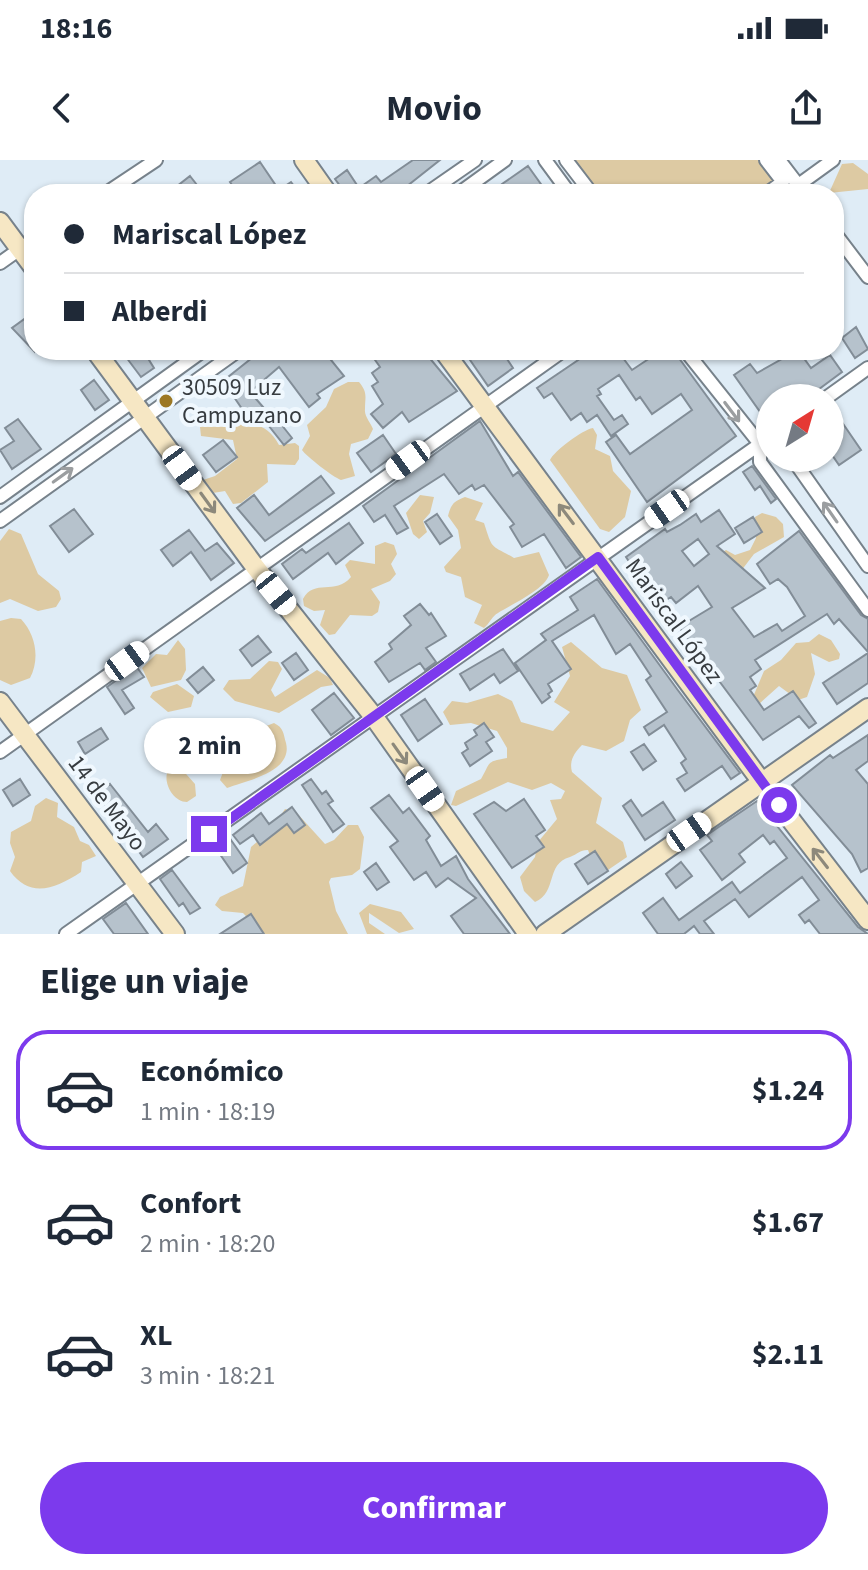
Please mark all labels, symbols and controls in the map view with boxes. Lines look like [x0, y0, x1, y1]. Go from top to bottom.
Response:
text: 18:16 [40, 7, 112, 50]
text: Movio [386, 83, 482, 134]
icon: back [40, 86, 84, 130]
icon: share [784, 86, 828, 130]
text: Mariscal López [112, 213, 306, 256]
text: Alberdi [112, 290, 208, 333]
place label: 30509 Luz Campuzano [182, 370, 302, 433]
north arrow [756, 384, 844, 472]
map controls [756, 384, 844, 472]
marker: 30509 Luz Campuzano [157, 392, 175, 410]
one-way arrow [724, 401, 741, 422]
car [382, 436, 434, 484]
car [158, 442, 206, 494]
one-way arrow [52, 467, 74, 483]
car [640, 485, 694, 533]
one-way arrow [199, 492, 216, 513]
one-way arrow [822, 502, 838, 524]
one-way arrow [557, 504, 574, 526]
street label: Mariscal López [617, 551, 731, 691]
car [252, 567, 300, 619]
car [101, 637, 153, 685]
callout: 2 min [143, 718, 275, 774]
text: 2 min [178, 727, 242, 764]
one-way arrow [392, 742, 408, 764]
street label: 14 de Mayo [59, 748, 155, 858]
car [401, 762, 449, 816]
route start [761, 787, 797, 823]
car [662, 808, 716, 856]
route end [191, 816, 227, 852]
one-way arrow [812, 848, 829, 870]
text: Elige un viaje [40, 956, 249, 1007]
text: Económico [140, 1050, 284, 1093]
icon: car [44, 1054, 116, 1126]
text: $1.24 [752, 1069, 824, 1112]
text: 1 min · 18:19 [140, 1093, 275, 1130]
text: Confort [140, 1182, 241, 1225]
icon: car [44, 1186, 116, 1258]
text: $1.67 [752, 1201, 824, 1244]
text: 2 min · 18:20 [140, 1225, 275, 1262]
text: XL [140, 1314, 173, 1357]
icon: car [44, 1318, 116, 1390]
text: $2.11 [752, 1333, 824, 1376]
text: 3 min · 18:21 [140, 1357, 275, 1394]
button: Confirmar [40, 1462, 828, 1554]

